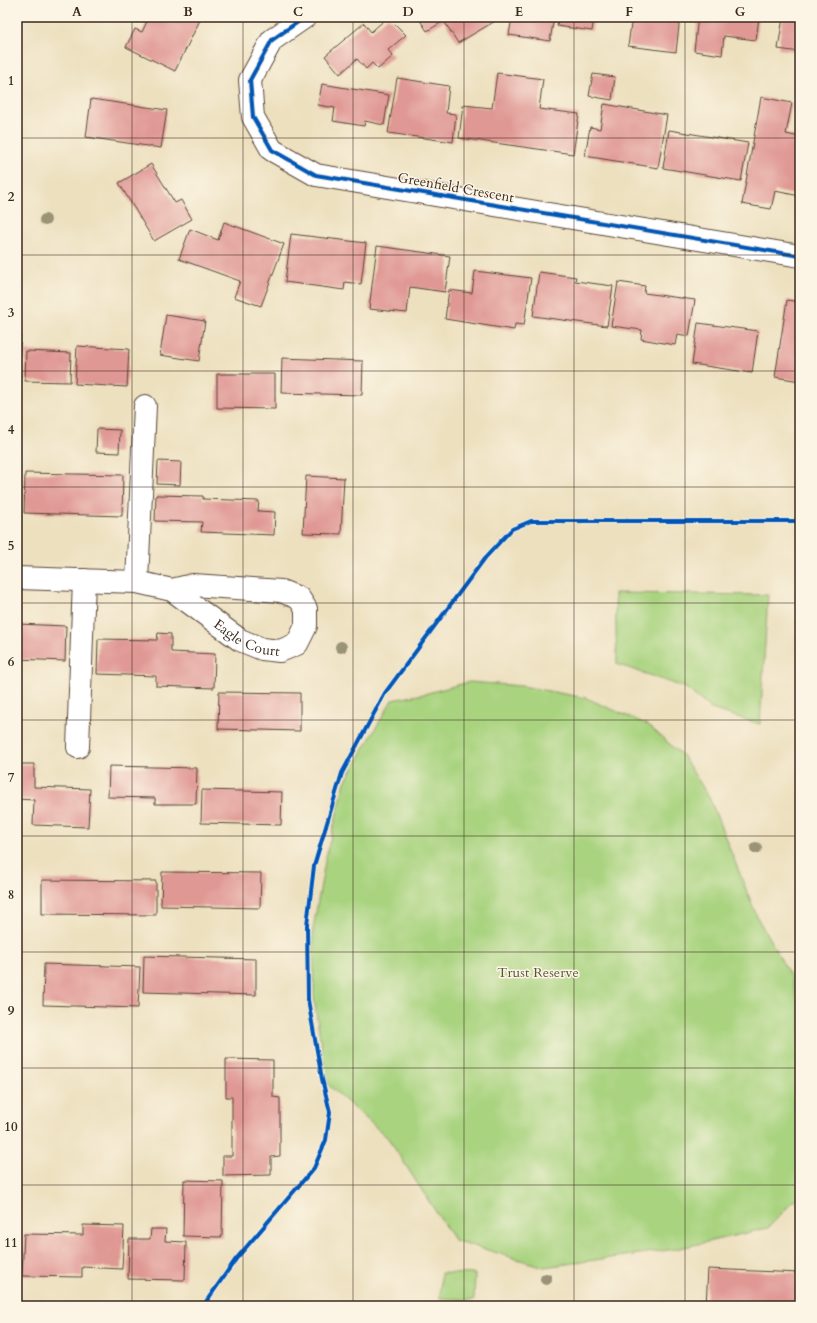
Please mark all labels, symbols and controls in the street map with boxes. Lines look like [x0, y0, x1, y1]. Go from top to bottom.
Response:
text: A [72, 3, 82, 21]
text: B [183, 3, 193, 21]
text: C [293, 3, 303, 21]
text: D [402, 3, 414, 21]
text: E [515, 3, 523, 21]
text: F [625, 3, 633, 21]
text: G [735, 3, 746, 21]
text: 1 [8, 72, 14, 90]
street label: Greenfield Crescent [396, 168, 516, 207]
text: 2 [8, 188, 15, 206]
text: 3 [8, 304, 15, 322]
text: 4 [8, 421, 15, 439]
text: 5 [8, 537, 14, 555]
street label: Eagle Court [210, 615, 281, 661]
text: 6 [8, 653, 15, 671]
text: 7 [8, 769, 15, 787]
text: 8 [8, 886, 14, 904]
park label: Trust Reserve [497, 963, 579, 982]
text: 9 [8, 1002, 15, 1020]
text: 10 [4, 1118, 18, 1136]
text: 11 [4, 1234, 18, 1252]

